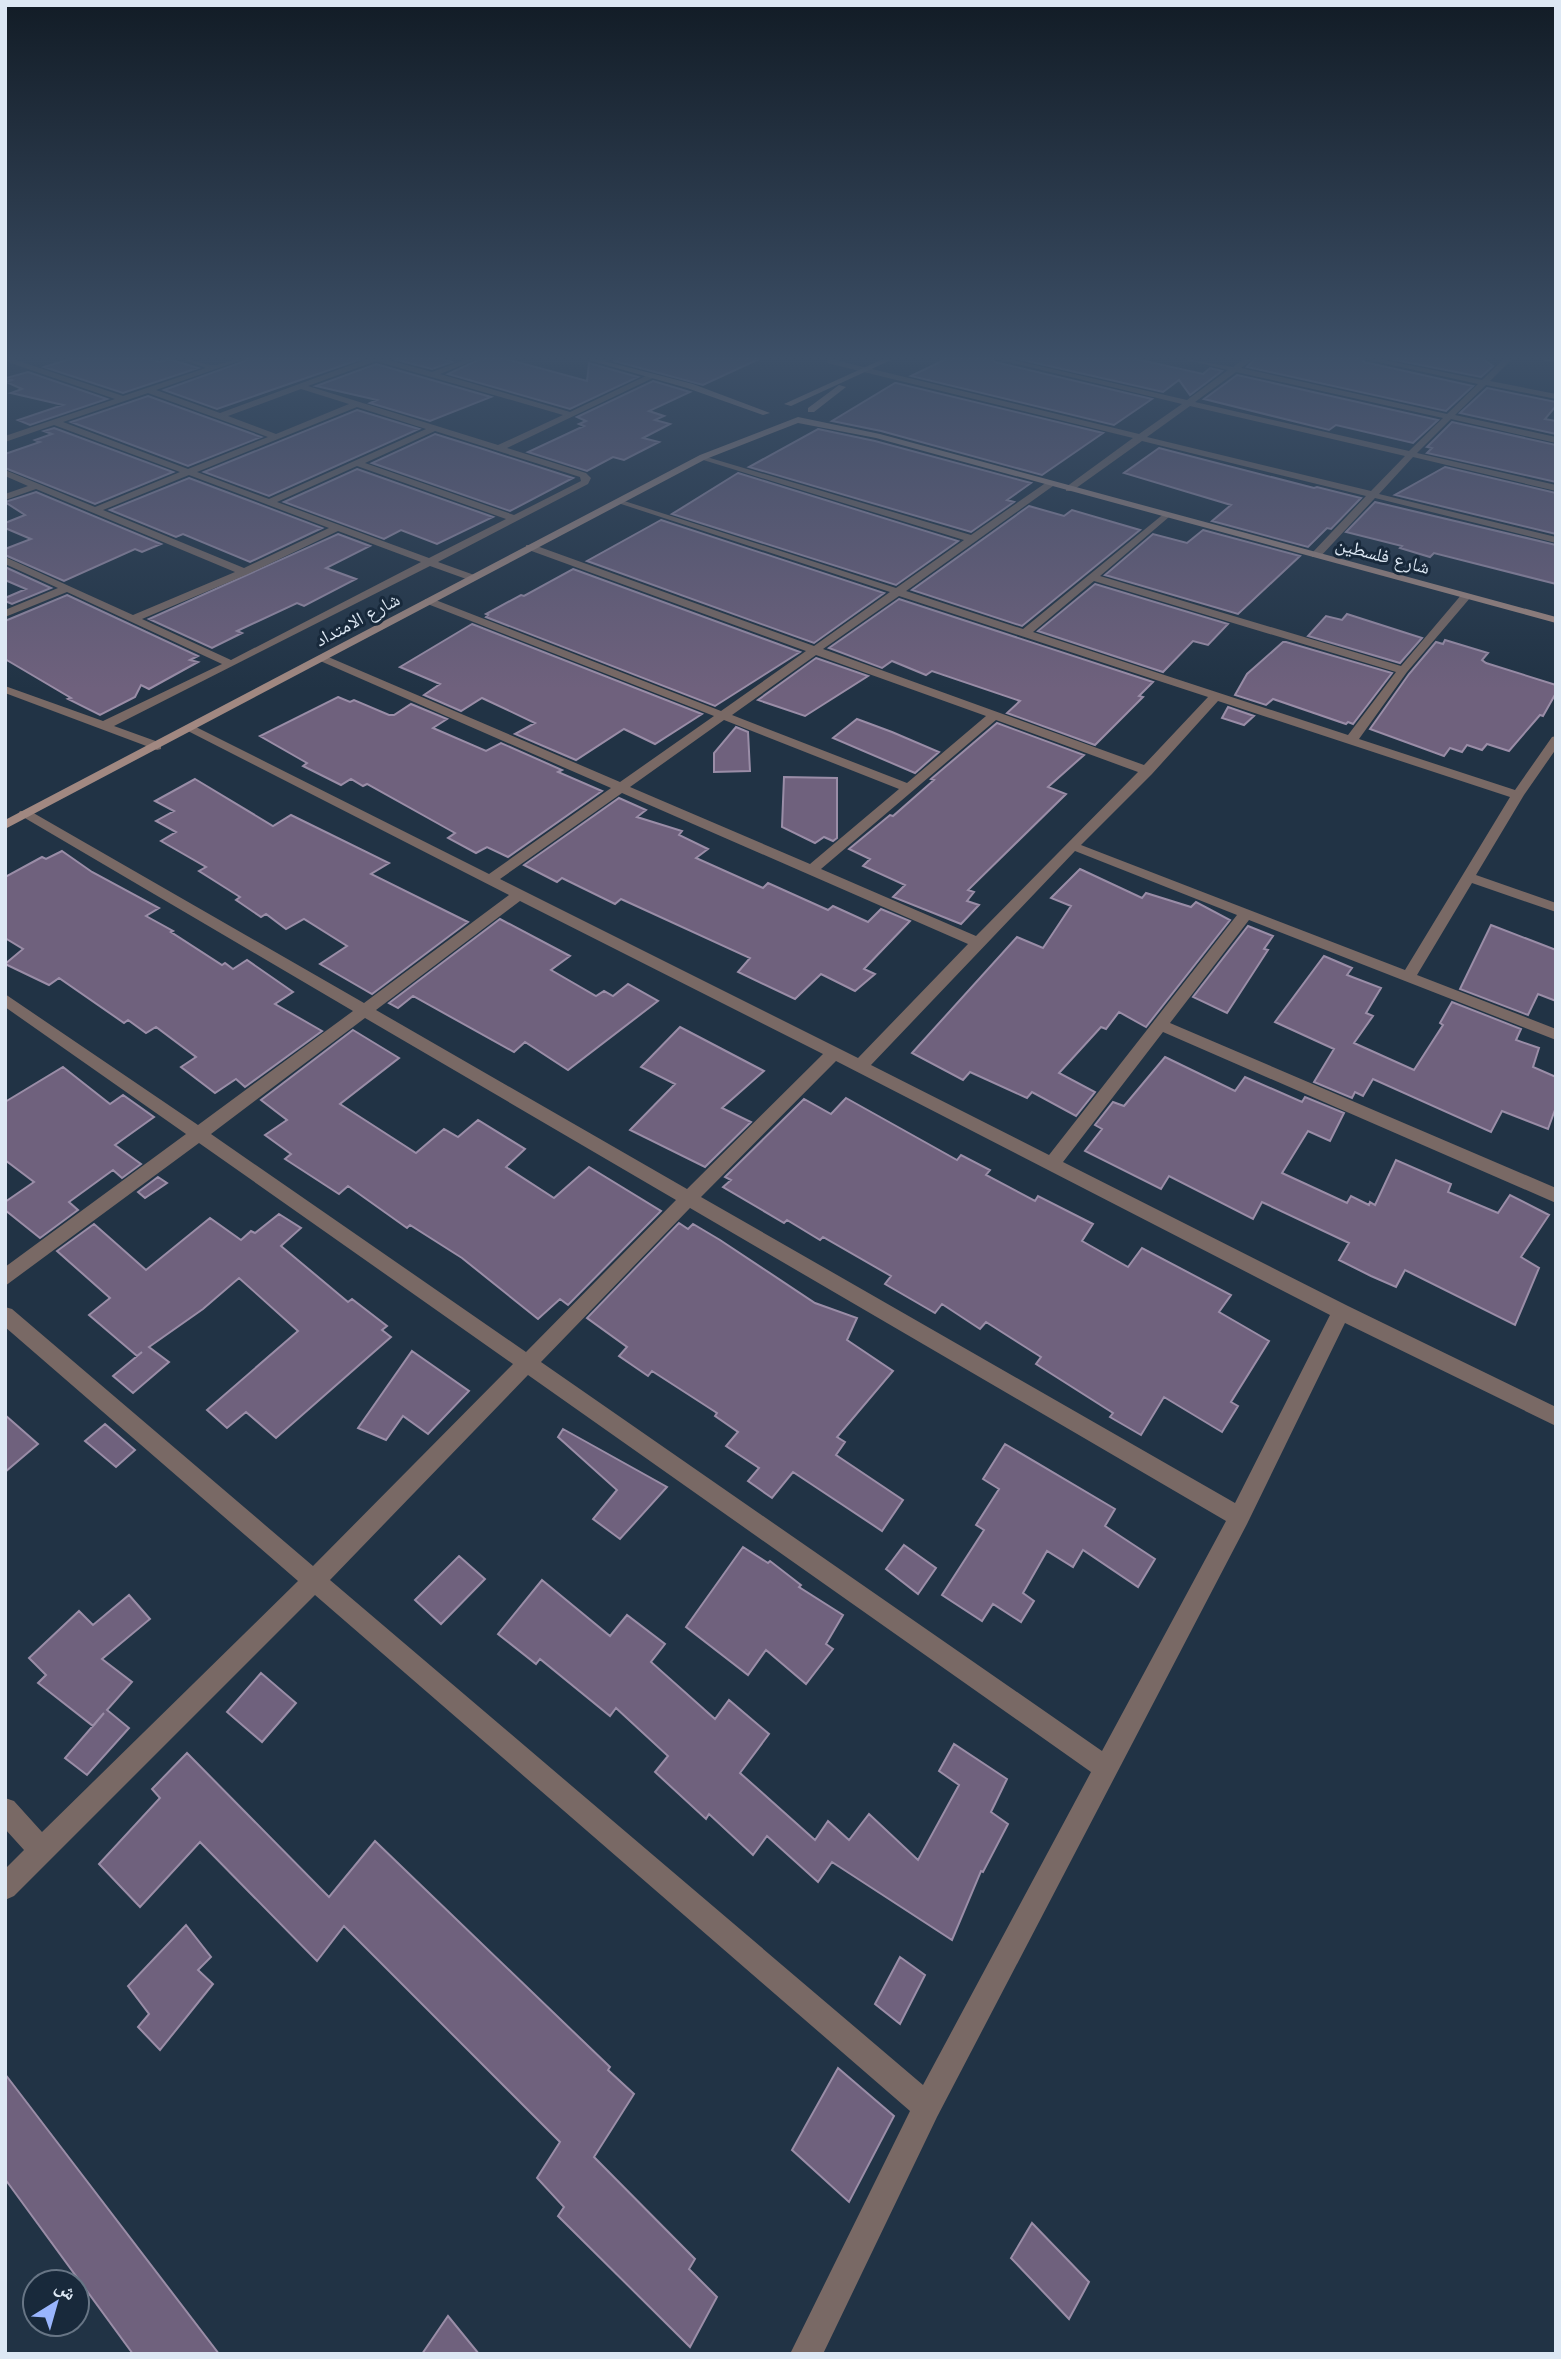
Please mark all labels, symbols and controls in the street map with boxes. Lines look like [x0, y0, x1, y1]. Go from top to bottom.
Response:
street label: شارع فلسطين [1333, 533, 1432, 579]
street label: شارع الامتداد [311, 588, 404, 651]
north arrow [21, 2268, 91, 2338]
text: ش [51, 2275, 80, 2305]

